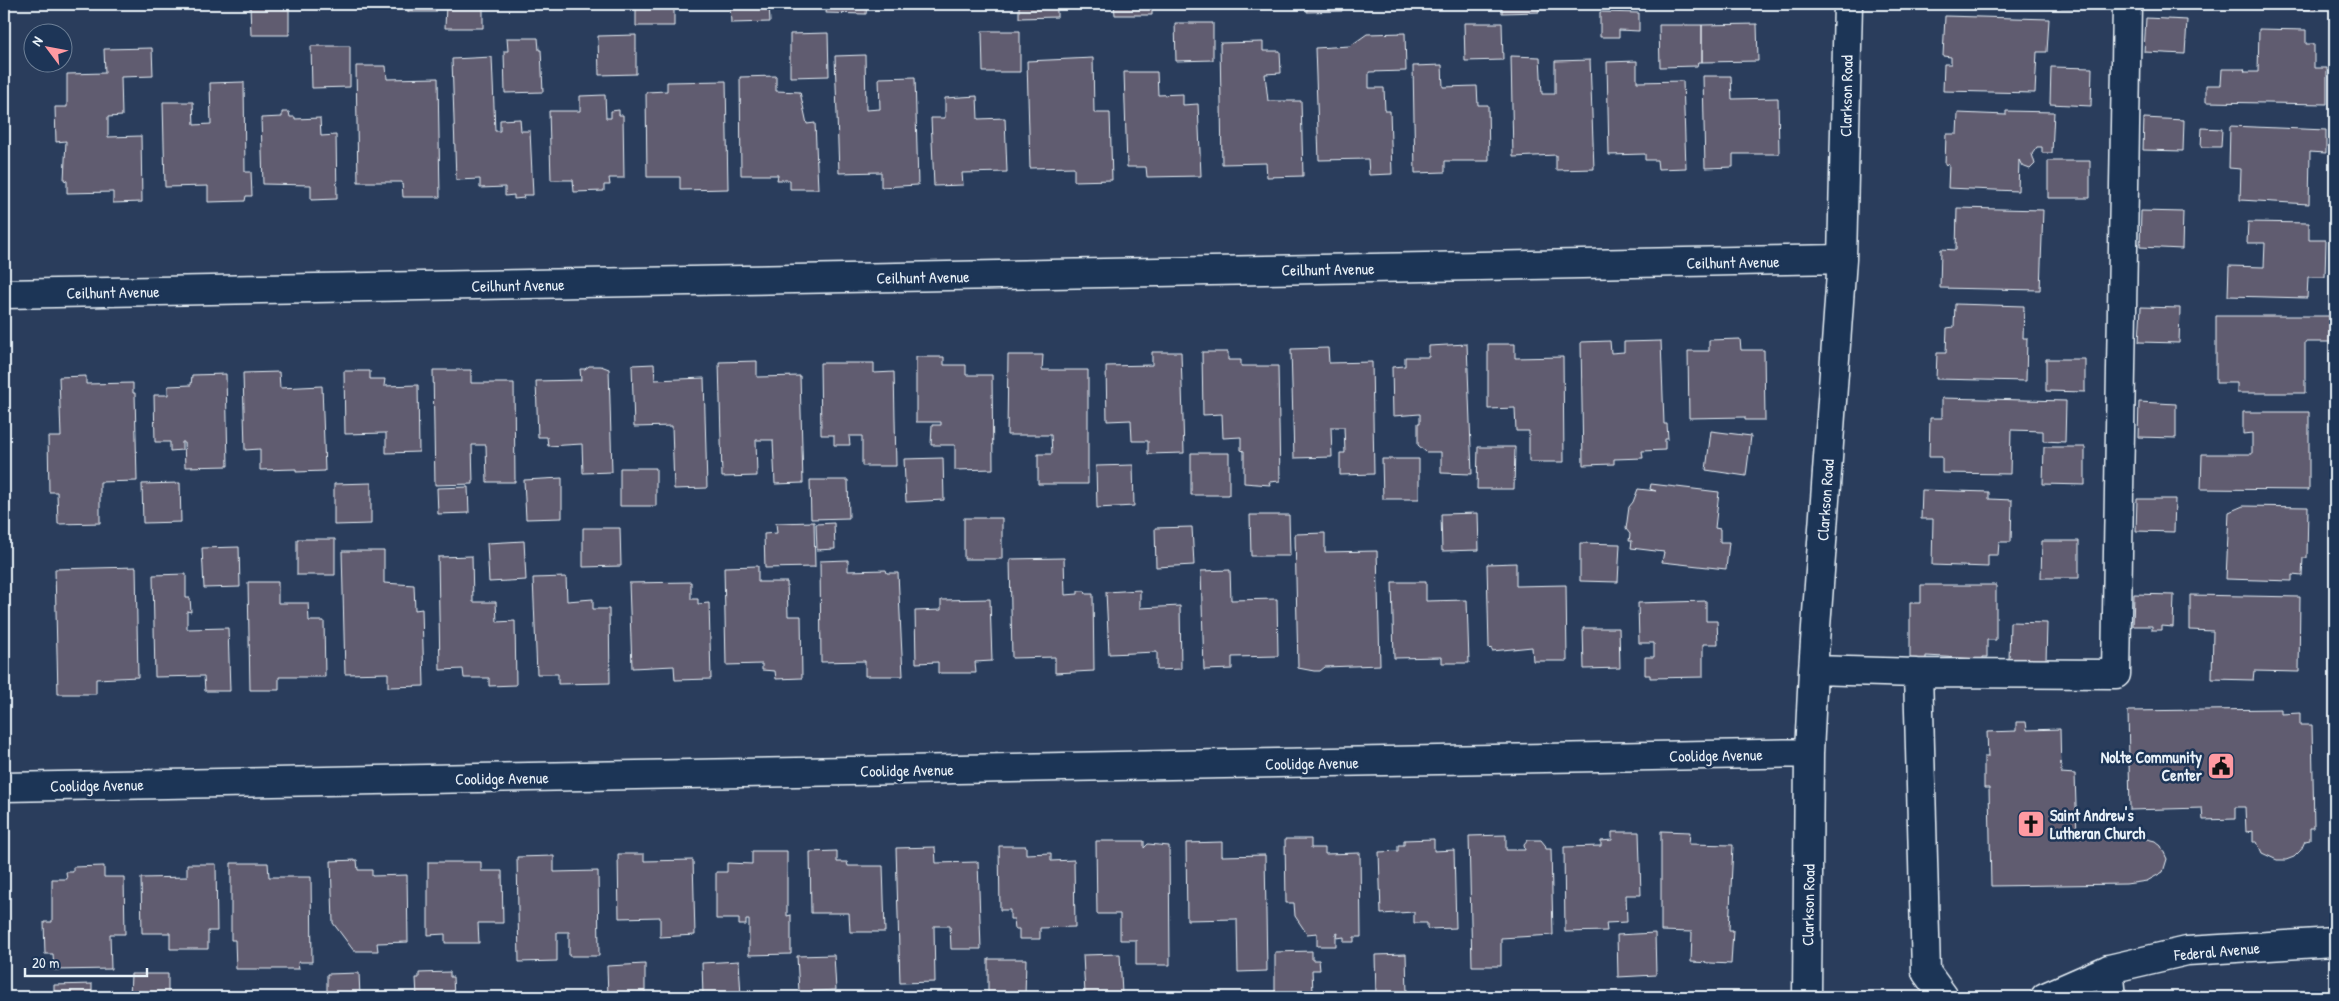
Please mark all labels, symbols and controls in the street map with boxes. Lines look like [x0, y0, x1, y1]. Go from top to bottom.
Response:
north arrow [22, 22, 72, 72]
text: N [27, 32, 47, 49]
street label: Clarkson Road [1834, 55, 1858, 137]
street label: Ceilhunt Avenue [1686, 250, 1780, 274]
street label: Ceilhunt Avenue [1281, 257, 1375, 281]
street label: Ceilhunt Avenue [876, 265, 970, 289]
street label: Ceilhunt Avenue [471, 273, 565, 297]
street label: Ceilhunt Avenue [66, 280, 160, 304]
street label: Clarkson Road [1811, 458, 1839, 542]
street label: Coolidge Avenue [1669, 743, 1764, 767]
place label: Nolte Community Center [2101, 746, 2203, 786]
street label: Coolidge Avenue [1265, 751, 1360, 775]
public building icon: Nolte Community Center [2206, 751, 2236, 781]
street label: Coolidge Avenue [860, 758, 955, 782]
street label: Coolidge Avenue [455, 766, 550, 790]
street label: Coolidge Avenue [50, 773, 145, 797]
place label: Saint Andrew's Lutheran Church [2050, 804, 2146, 844]
church icon: Saint Andrew's Lutheran Church [2016, 809, 2046, 839]
street label: Clarkson Road [1796, 864, 1820, 946]
street label: Federal Avenue [2172, 936, 2261, 966]
scale bar [25, 946, 148, 978]
text: 20 m [32, 952, 59, 973]

